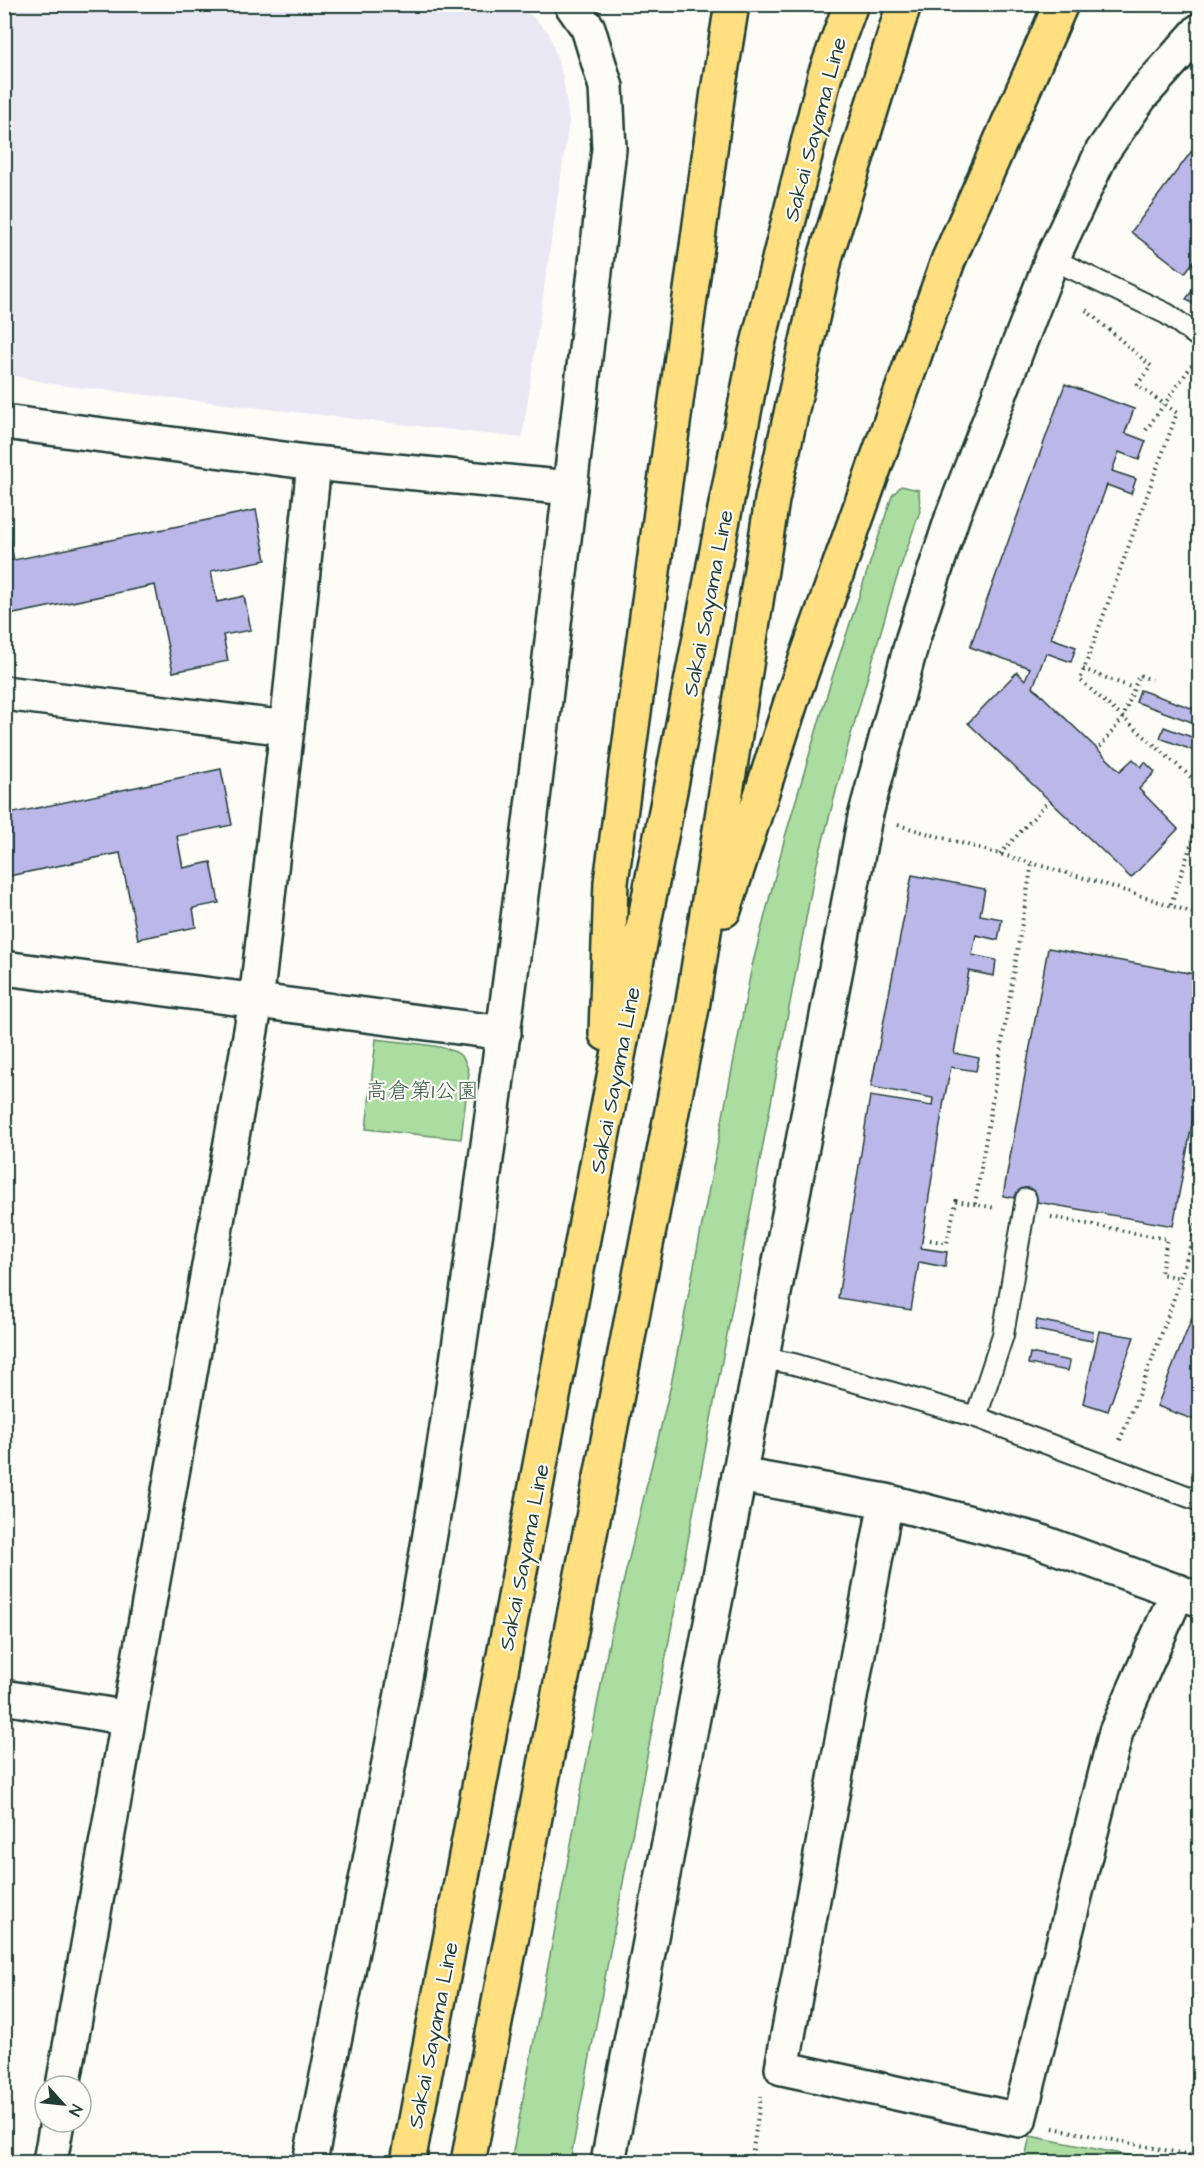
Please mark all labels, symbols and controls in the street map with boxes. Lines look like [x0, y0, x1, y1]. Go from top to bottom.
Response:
street label: Sakai Sayama Line [776, 34, 856, 225]
street label: Sakai Sayama Line [675, 507, 743, 699]
street label: Sakai Sayama Line [582, 984, 650, 1176]
park label: 高倉第1公園 [366, 1076, 478, 1107]
street label: Sakai Sayama Line [491, 1461, 559, 1653]
street label: Sakai Sayama Line [400, 1939, 468, 2131]
north arrow [33, 2074, 93, 2134]
text: N [63, 2101, 88, 2120]

